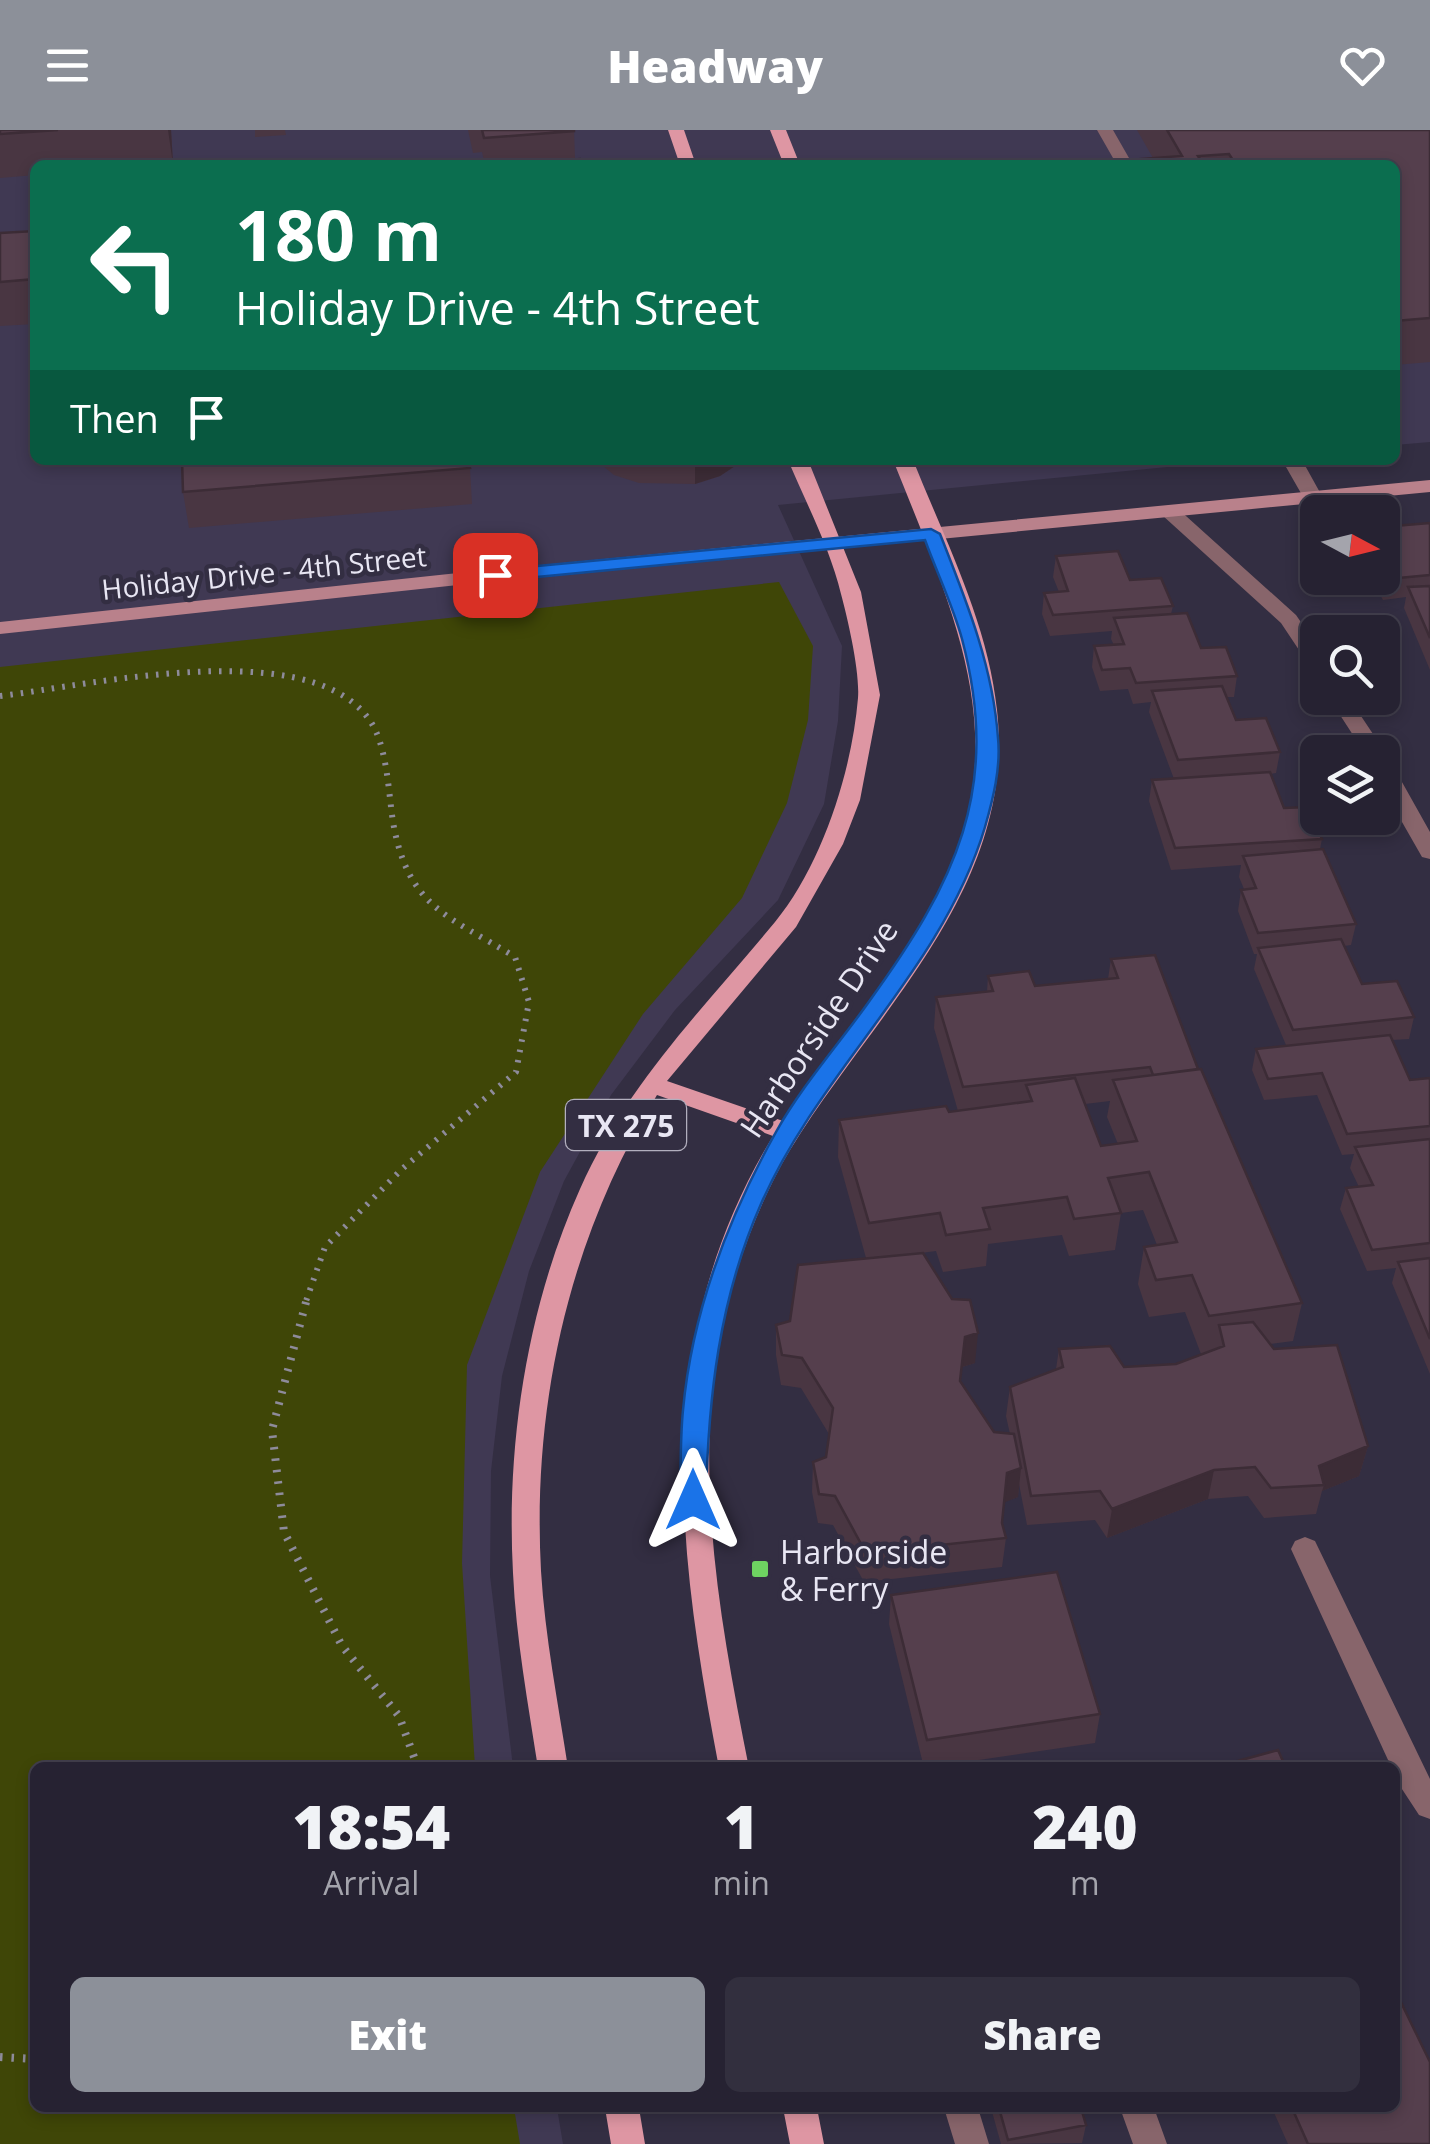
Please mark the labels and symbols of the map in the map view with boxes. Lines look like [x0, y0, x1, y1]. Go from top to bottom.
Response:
north arrow [1300, 495, 1400, 595]
pin [453, 533, 538, 618]
street label: Holiday Drive - 4th Street [100, 536, 428, 608]
street label: Harborside Drive [729, 911, 907, 1145]
road number: TX 275 [566, 1100, 686, 1150]
position arrow [641, 1448, 745, 1552]
place label: Harborside & Ferry [780, 1530, 947, 1610]
marker: Harborside & Ferry [749, 1558, 771, 1580]

